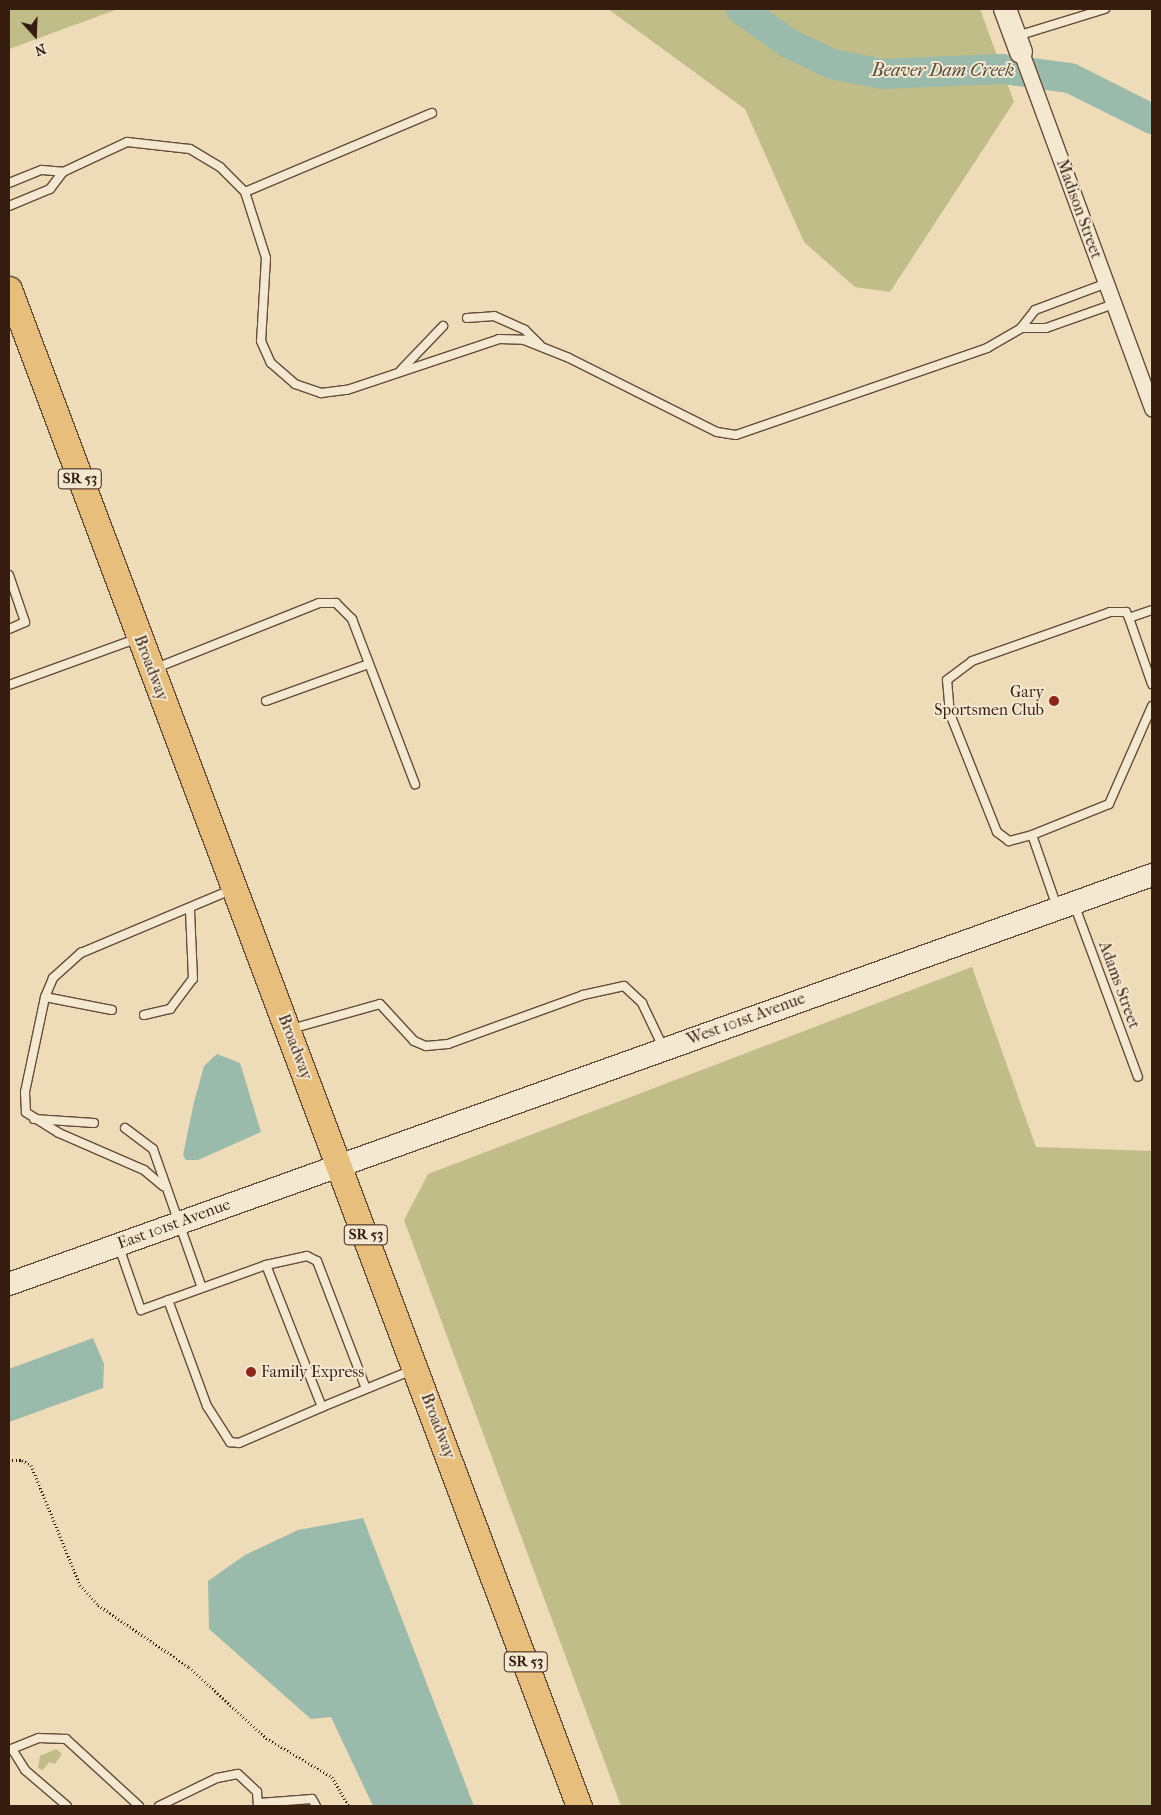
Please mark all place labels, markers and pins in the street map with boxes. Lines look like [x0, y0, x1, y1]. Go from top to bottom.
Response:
place label: Gary Sportsmen Club [934, 682, 1044, 720]
marker: Gary Sportsmen Club [1048, 695, 1060, 707]
place label: Family Express [261, 1362, 364, 1382]
marker: Family Express [245, 1366, 257, 1378]

